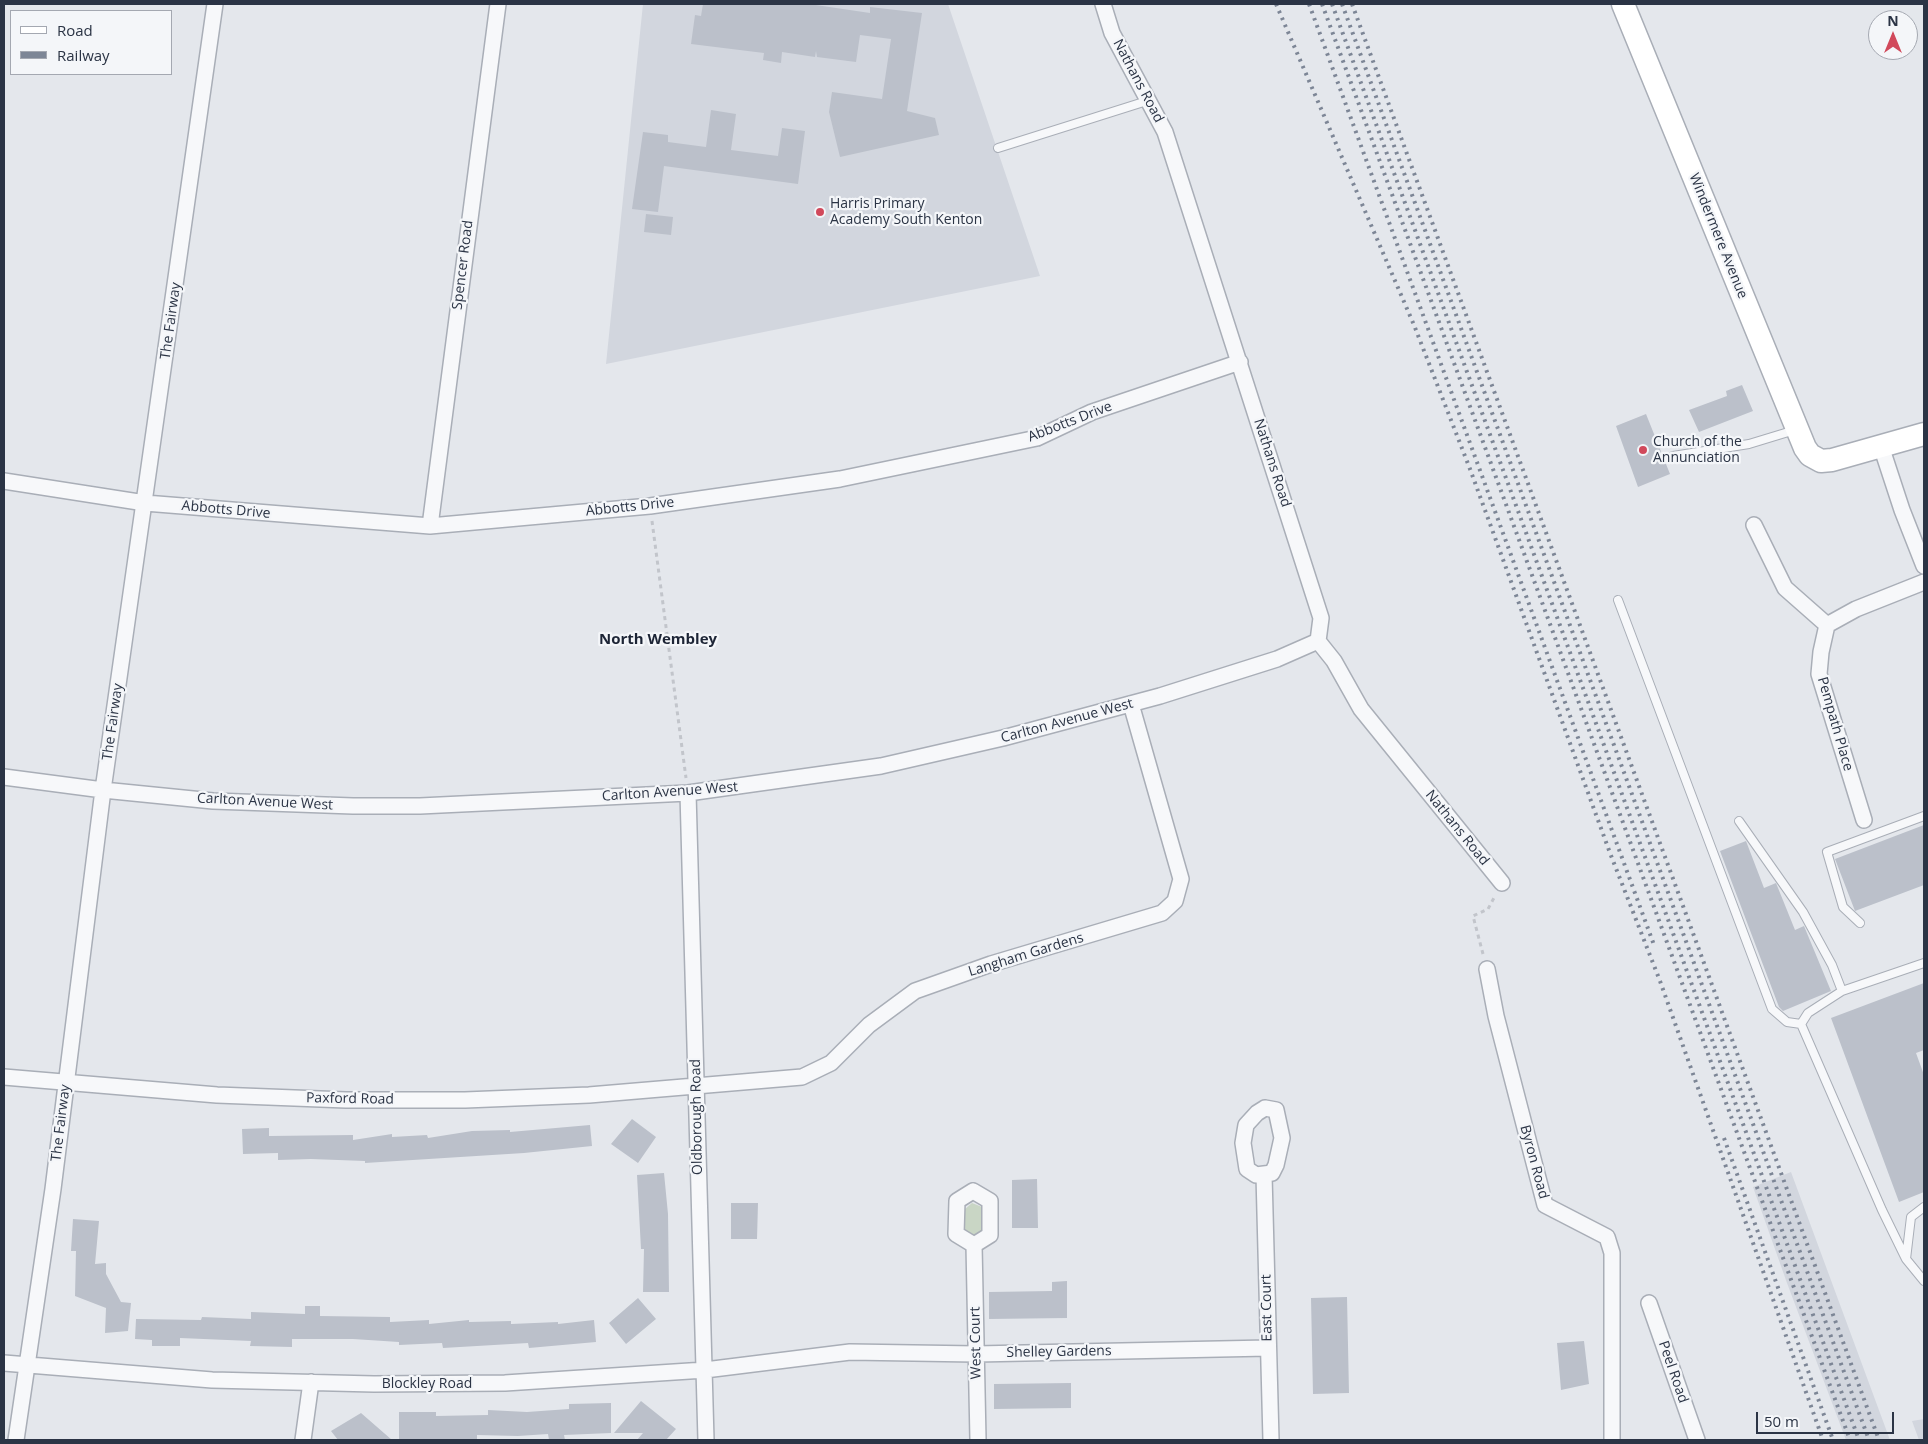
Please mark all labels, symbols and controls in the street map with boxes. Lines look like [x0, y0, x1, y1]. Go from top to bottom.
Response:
legend [10, 10, 172, 75]
north arrow [1868, 10, 1918, 60]
text: N [1887, 11, 1899, 30]
text: Road [57, 20, 93, 40]
street label: Nathans Road [1109, 36, 1167, 126]
text: Railway [57, 45, 110, 65]
street label: Windermere Avenue [1685, 171, 1751, 301]
place label: Harris Primary Academy South Kenton [830, 196, 982, 228]
marker: Harris Primary Academy South Kenton [814, 206, 826, 218]
street label: Spencer Road [449, 219, 477, 311]
street label: The Fairway [157, 281, 185, 361]
street label: Abbotts Drive [1025, 398, 1115, 446]
street label: Nathans Road [1250, 417, 1294, 509]
place label: Church of the Annunciation [1653, 434, 1742, 467]
marker: Church of the Annunciation [1637, 444, 1649, 456]
street label: Abbotts Drive [585, 494, 675, 520]
street label: Abbotts Drive [181, 498, 271, 522]
district label: North Wembley [599, 631, 717, 649]
street label: Pempath Place [1814, 675, 1856, 773]
street label: The Fairway [99, 682, 127, 762]
street label: Carlton Avenue West [999, 695, 1135, 747]
street label: Carlton Avenue West [601, 779, 739, 805]
street label: Nathans Road [1422, 787, 1492, 869]
street label: Carlton Avenue West [196, 790, 334, 814]
street label: Langham Gardens [966, 929, 1086, 981]
street label: Oldborough Road [688, 1059, 706, 1175]
street label: The Fairway [48, 1083, 74, 1163]
street label: Paxford Road [306, 1090, 394, 1108]
street label: Byron Road [1516, 1123, 1552, 1201]
street label: East Court [1258, 1274, 1276, 1342]
street label: West Court [967, 1307, 985, 1379]
street label: Peel Road [1655, 1339, 1691, 1405]
street label: Shelley Gardens [1006, 1343, 1112, 1361]
street label: Blockley Road [382, 1376, 472, 1392]
scale bar [1758, 1402, 1896, 1434]
text: 50 m [1764, 1411, 1799, 1431]

